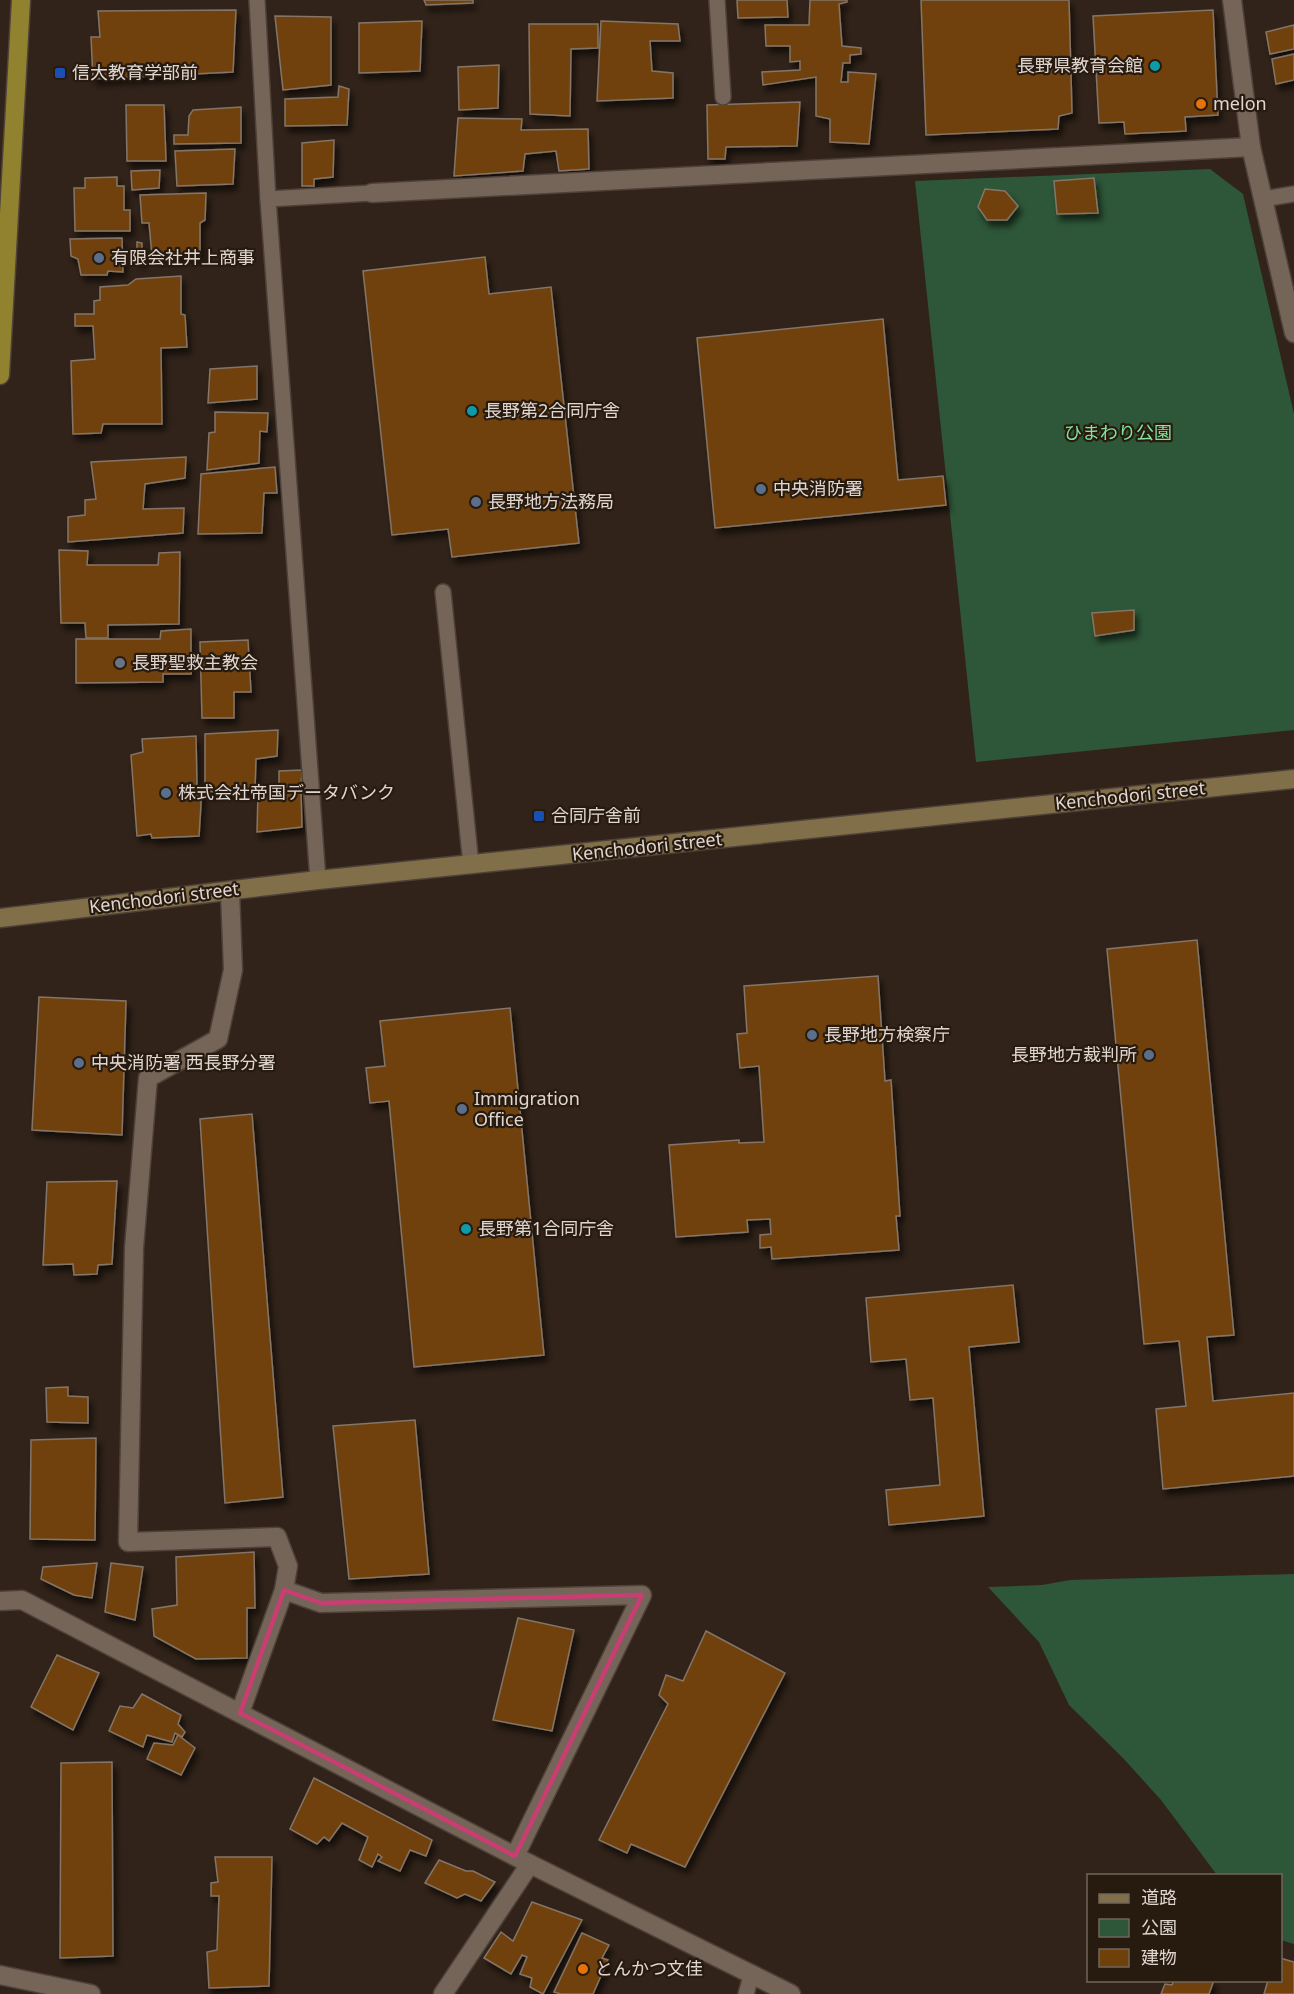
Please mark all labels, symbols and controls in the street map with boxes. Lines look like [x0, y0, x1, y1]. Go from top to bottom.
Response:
place label: 長野県教育会館 [1017, 53, 1143, 77]
marker: 長野県教育会館 [1148, 59, 1162, 73]
place label: 信大教育学部前 [72, 60, 198, 84]
marker: 信大教育学部前 [53, 66, 67, 80]
place label: melon [1213, 91, 1267, 115]
marker: melon [1194, 97, 1208, 111]
place label: 有限会社井上商事 [111, 245, 255, 269]
marker: 有限会社井上商事 [92, 251, 106, 265]
place label: 長野第2合同庁舎 [484, 398, 620, 422]
marker: 長野第2合同庁舎 [465, 404, 479, 418]
park label: ひまわり公園 [1064, 420, 1172, 444]
place label: 中央消防署 [773, 476, 863, 500]
marker: 中央消防署 [754, 482, 768, 496]
place label: 長野地方法務局 [488, 489, 614, 513]
marker: 長野地方法務局 [469, 495, 483, 509]
place label: 長野聖救主教会 [132, 650, 258, 674]
marker: 長野聖救主教会 [113, 656, 127, 670]
street label: Kenchodori street [1054, 775, 1207, 815]
place label: 株式会社帝国データバンク [178, 780, 395, 804]
marker: 株式会社帝国データバンク [159, 786, 173, 800]
place label: 合同庁舎前 [551, 803, 641, 827]
marker: 合同庁舎前 [532, 809, 546, 823]
street label: Kenchodori street [571, 826, 724, 866]
street label: Kenchodori street [88, 876, 241, 918]
place label: 長野地方検察庁 [824, 1022, 950, 1046]
marker: 長野地方検察庁 [805, 1028, 819, 1042]
place label: 長野地方裁判所 [1011, 1042, 1137, 1066]
marker: 長野地方裁判所 [1142, 1048, 1156, 1062]
place label: 中央消防署 西長野分署 [91, 1050, 276, 1074]
marker: 中央消防署 西長野分署 [72, 1056, 86, 1070]
place label: Immigration Office [474, 1086, 580, 1131]
marker: Immigration Office [455, 1102, 469, 1116]
place label: 長野第1合同庁舎 [478, 1216, 614, 1240]
marker: 長野第1合同庁舎 [459, 1222, 473, 1236]
legend [1087, 1874, 1282, 1982]
text: 道路 [1141, 1885, 1177, 1909]
text: 公園 [1141, 1915, 1177, 1939]
text: 建物 [1141, 1945, 1177, 1969]
place label: とんかつ文佳 [595, 1956, 703, 1980]
marker: とんかつ文佳 [576, 1962, 590, 1976]

